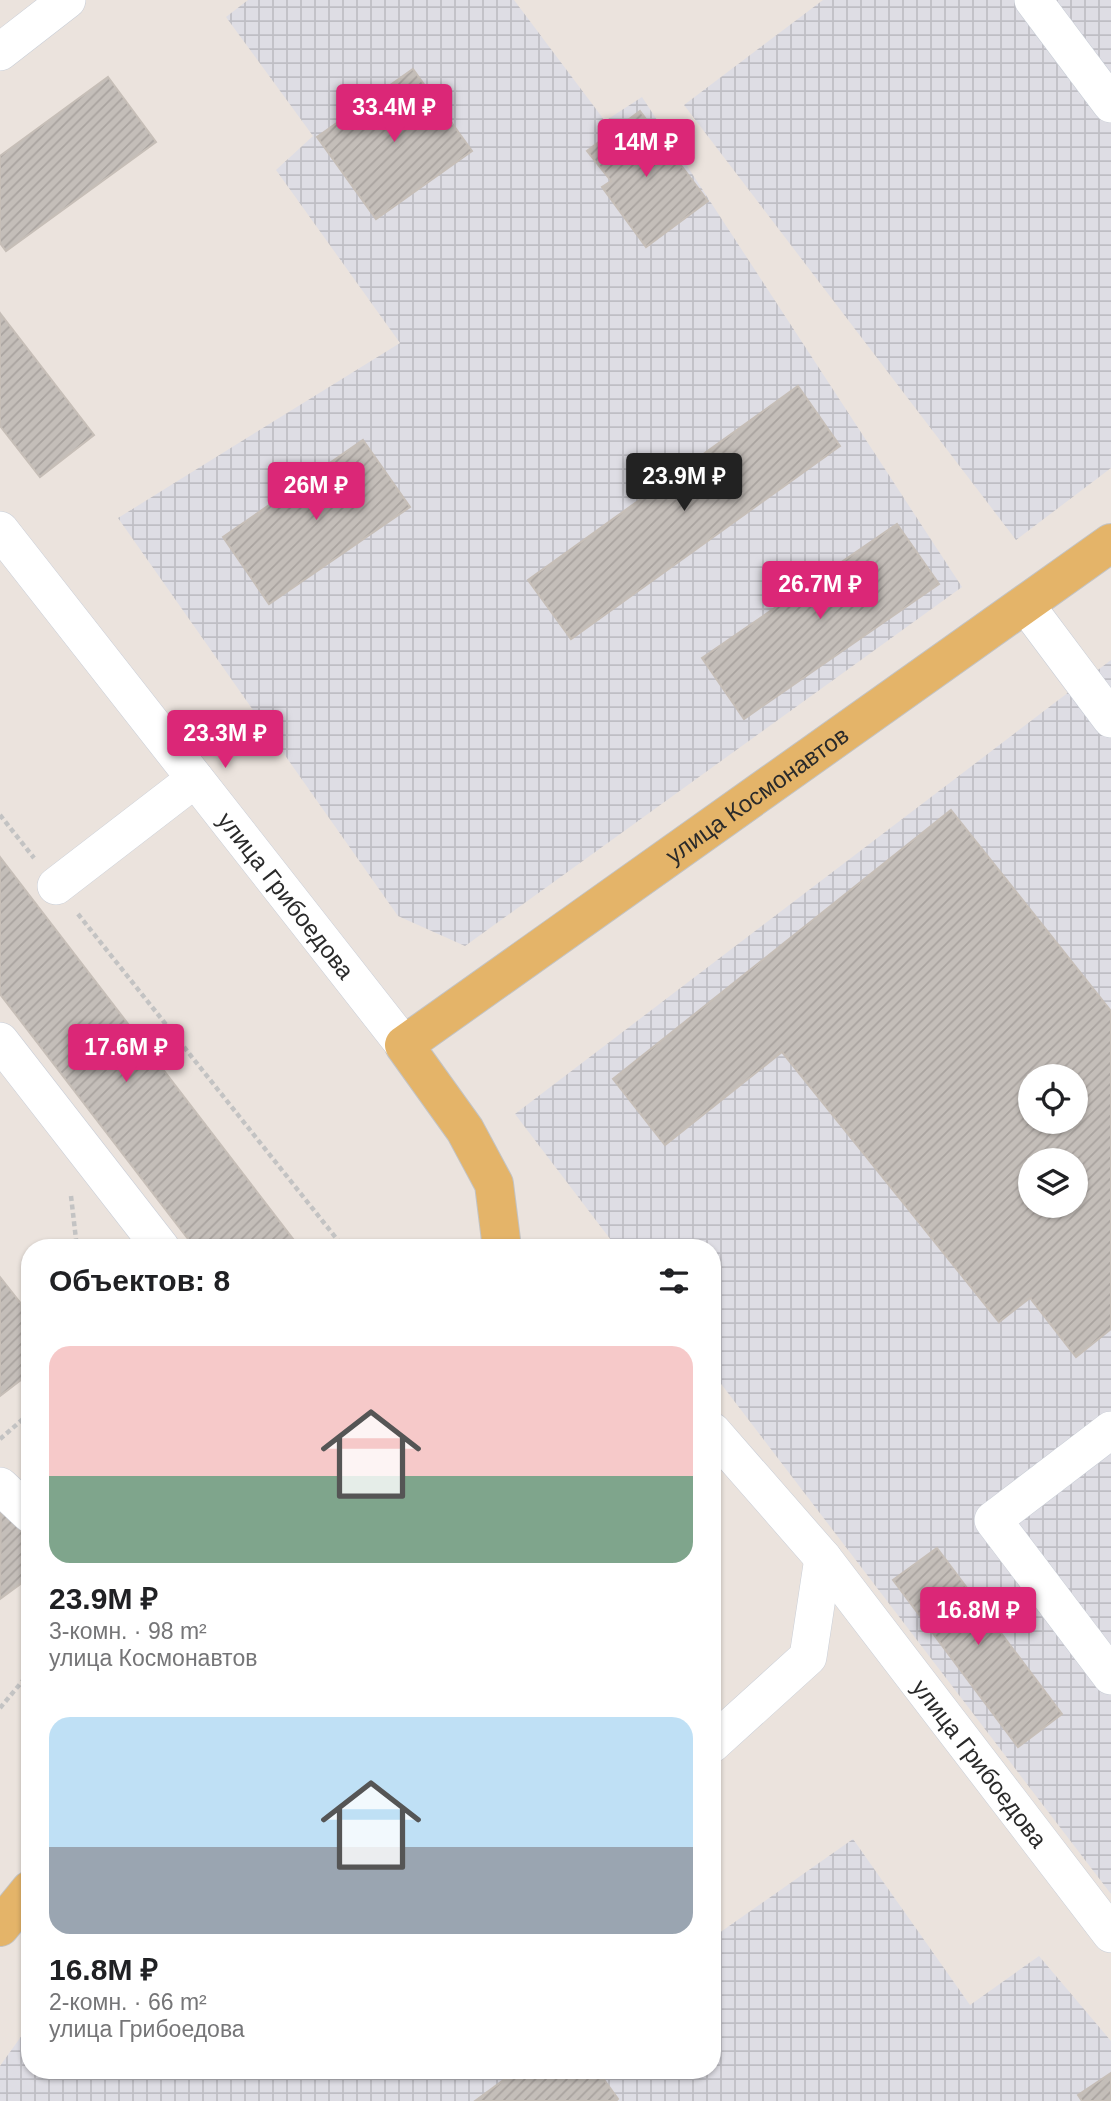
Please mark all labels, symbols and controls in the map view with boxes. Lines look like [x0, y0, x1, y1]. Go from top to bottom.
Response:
pin: 33.4M ₽ [329, 85, 459, 144]
text: 33.4M ₽ [352, 94, 436, 120]
pin: 14M ₽ [597, 120, 695, 179]
text: 14M ₽ [614, 129, 678, 155]
pin: 23.9M ₽ [619, 454, 749, 513]
pin: 26M ₽ [267, 462, 365, 522]
text: 23.9M ₽ [642, 463, 726, 489]
text: 26M ₽ [284, 472, 348, 498]
pin: 26.7M ₽ [755, 562, 885, 621]
text: 26.7M ₽ [778, 571, 862, 597]
pin: 23.3M ₽ [160, 710, 290, 770]
text: 23.3M ₽ [183, 720, 267, 746]
street label: улица Космонавтов [660, 721, 853, 869]
street label: улица Грибоедова [213, 806, 360, 984]
pin: 17.6M ₽ [61, 1024, 191, 1084]
text: 17.6M ₽ [84, 1034, 168, 1060]
map controls [1018, 1064, 1088, 1218]
button: locate [1018, 1064, 1088, 1134]
button: layers [1018, 1148, 1088, 1218]
icon: filters [655, 1262, 693, 1300]
text: Объектов: 8 [49, 1264, 230, 1297]
icon: home [308, 1391, 434, 1517]
text: 23.9M ₽ [49, 1582, 158, 1615]
pin: 16.8M ₽ [913, 1588, 1043, 1647]
text: 16.8M ₽ [936, 1597, 1020, 1623]
text: 3-комн. · 98 m² [49, 1618, 207, 1644]
text: улица Космонавтов [49, 1645, 257, 1671]
street label: улица Грибоедова [907, 1674, 1053, 1853]
icon: home [308, 1762, 434, 1888]
text: 16.8M ₽ [49, 1953, 158, 1986]
text: 2-комн. · 66 m² [49, 1989, 207, 2015]
text: улица Грибоедова [49, 2016, 245, 2042]

